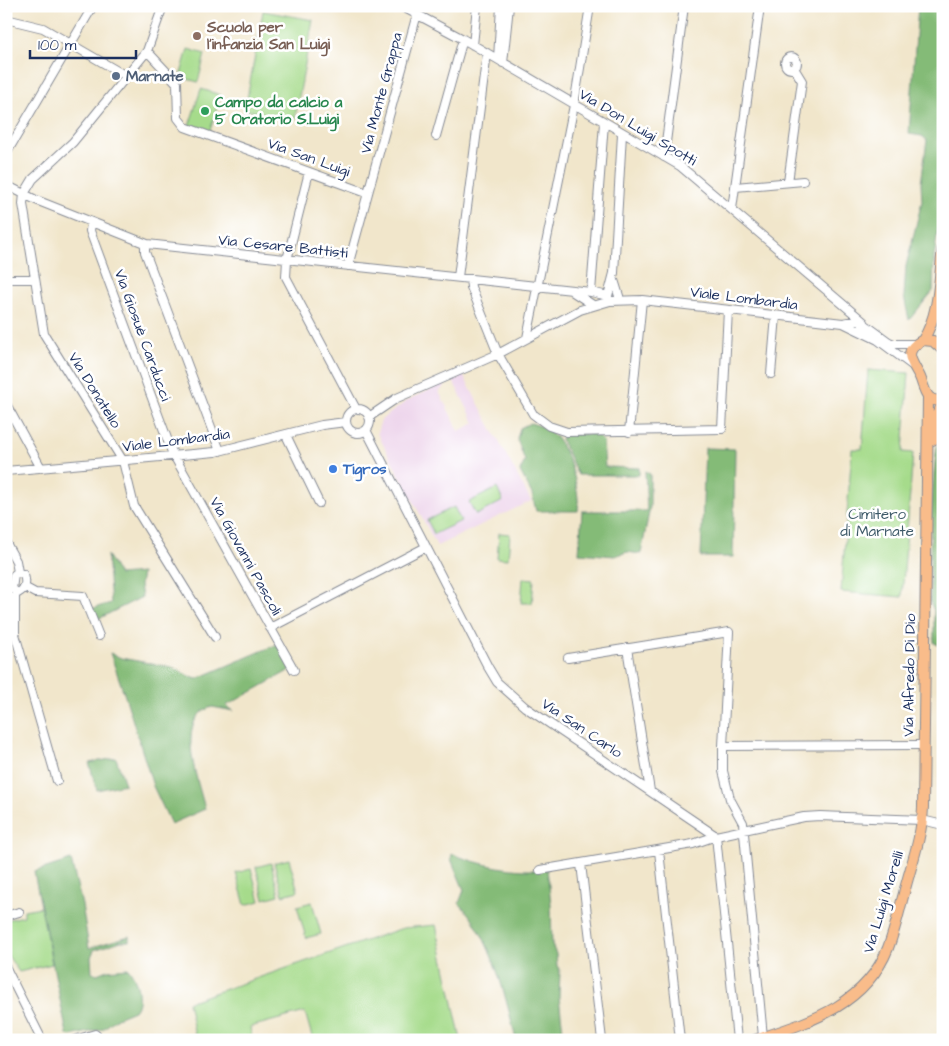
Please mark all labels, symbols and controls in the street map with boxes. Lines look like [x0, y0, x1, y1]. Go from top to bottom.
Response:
place label: Scuola per l'infanzia San Luigi [206, 17, 331, 57]
scale bar [30, 28, 136, 60]
marker: Scuola per l'infanzia San Luigi [191, 30, 203, 42]
street label: Via Monte Grappa [355, 30, 408, 156]
text: 100 m [38, 35, 77, 56]
place label: Marnate [126, 66, 184, 87]
marker: Marnate [110, 70, 122, 82]
street label: Via Don Luigi Spotti [574, 84, 701, 172]
place label: Campo da calcio a 5 Oratorio S.Luigi [215, 92, 343, 132]
marker: Campo da calcio a 5 Oratorio S.Luigi [199, 105, 211, 117]
street label: Via San Luigi [264, 133, 354, 183]
street label: Via Cesare Battisti [217, 229, 349, 264]
street label: Via Giosuè Carducci [109, 266, 176, 405]
street label: Viale Lombardia [689, 281, 799, 316]
street label: Via Donatello [63, 348, 127, 433]
street label: Viale Lombardia [121, 423, 231, 458]
place label: Tigros [342, 459, 387, 482]
marker: Tigros [327, 463, 339, 475]
street label: Via Giovanni Pascoli [204, 493, 287, 620]
park label: Cimitero di Marnate [840, 504, 914, 542]
street label: Via Alfredo Di Dio [898, 613, 921, 737]
street label: Via San Carlo [537, 694, 627, 764]
street label: Via Luigi Morelli [858, 848, 910, 956]

